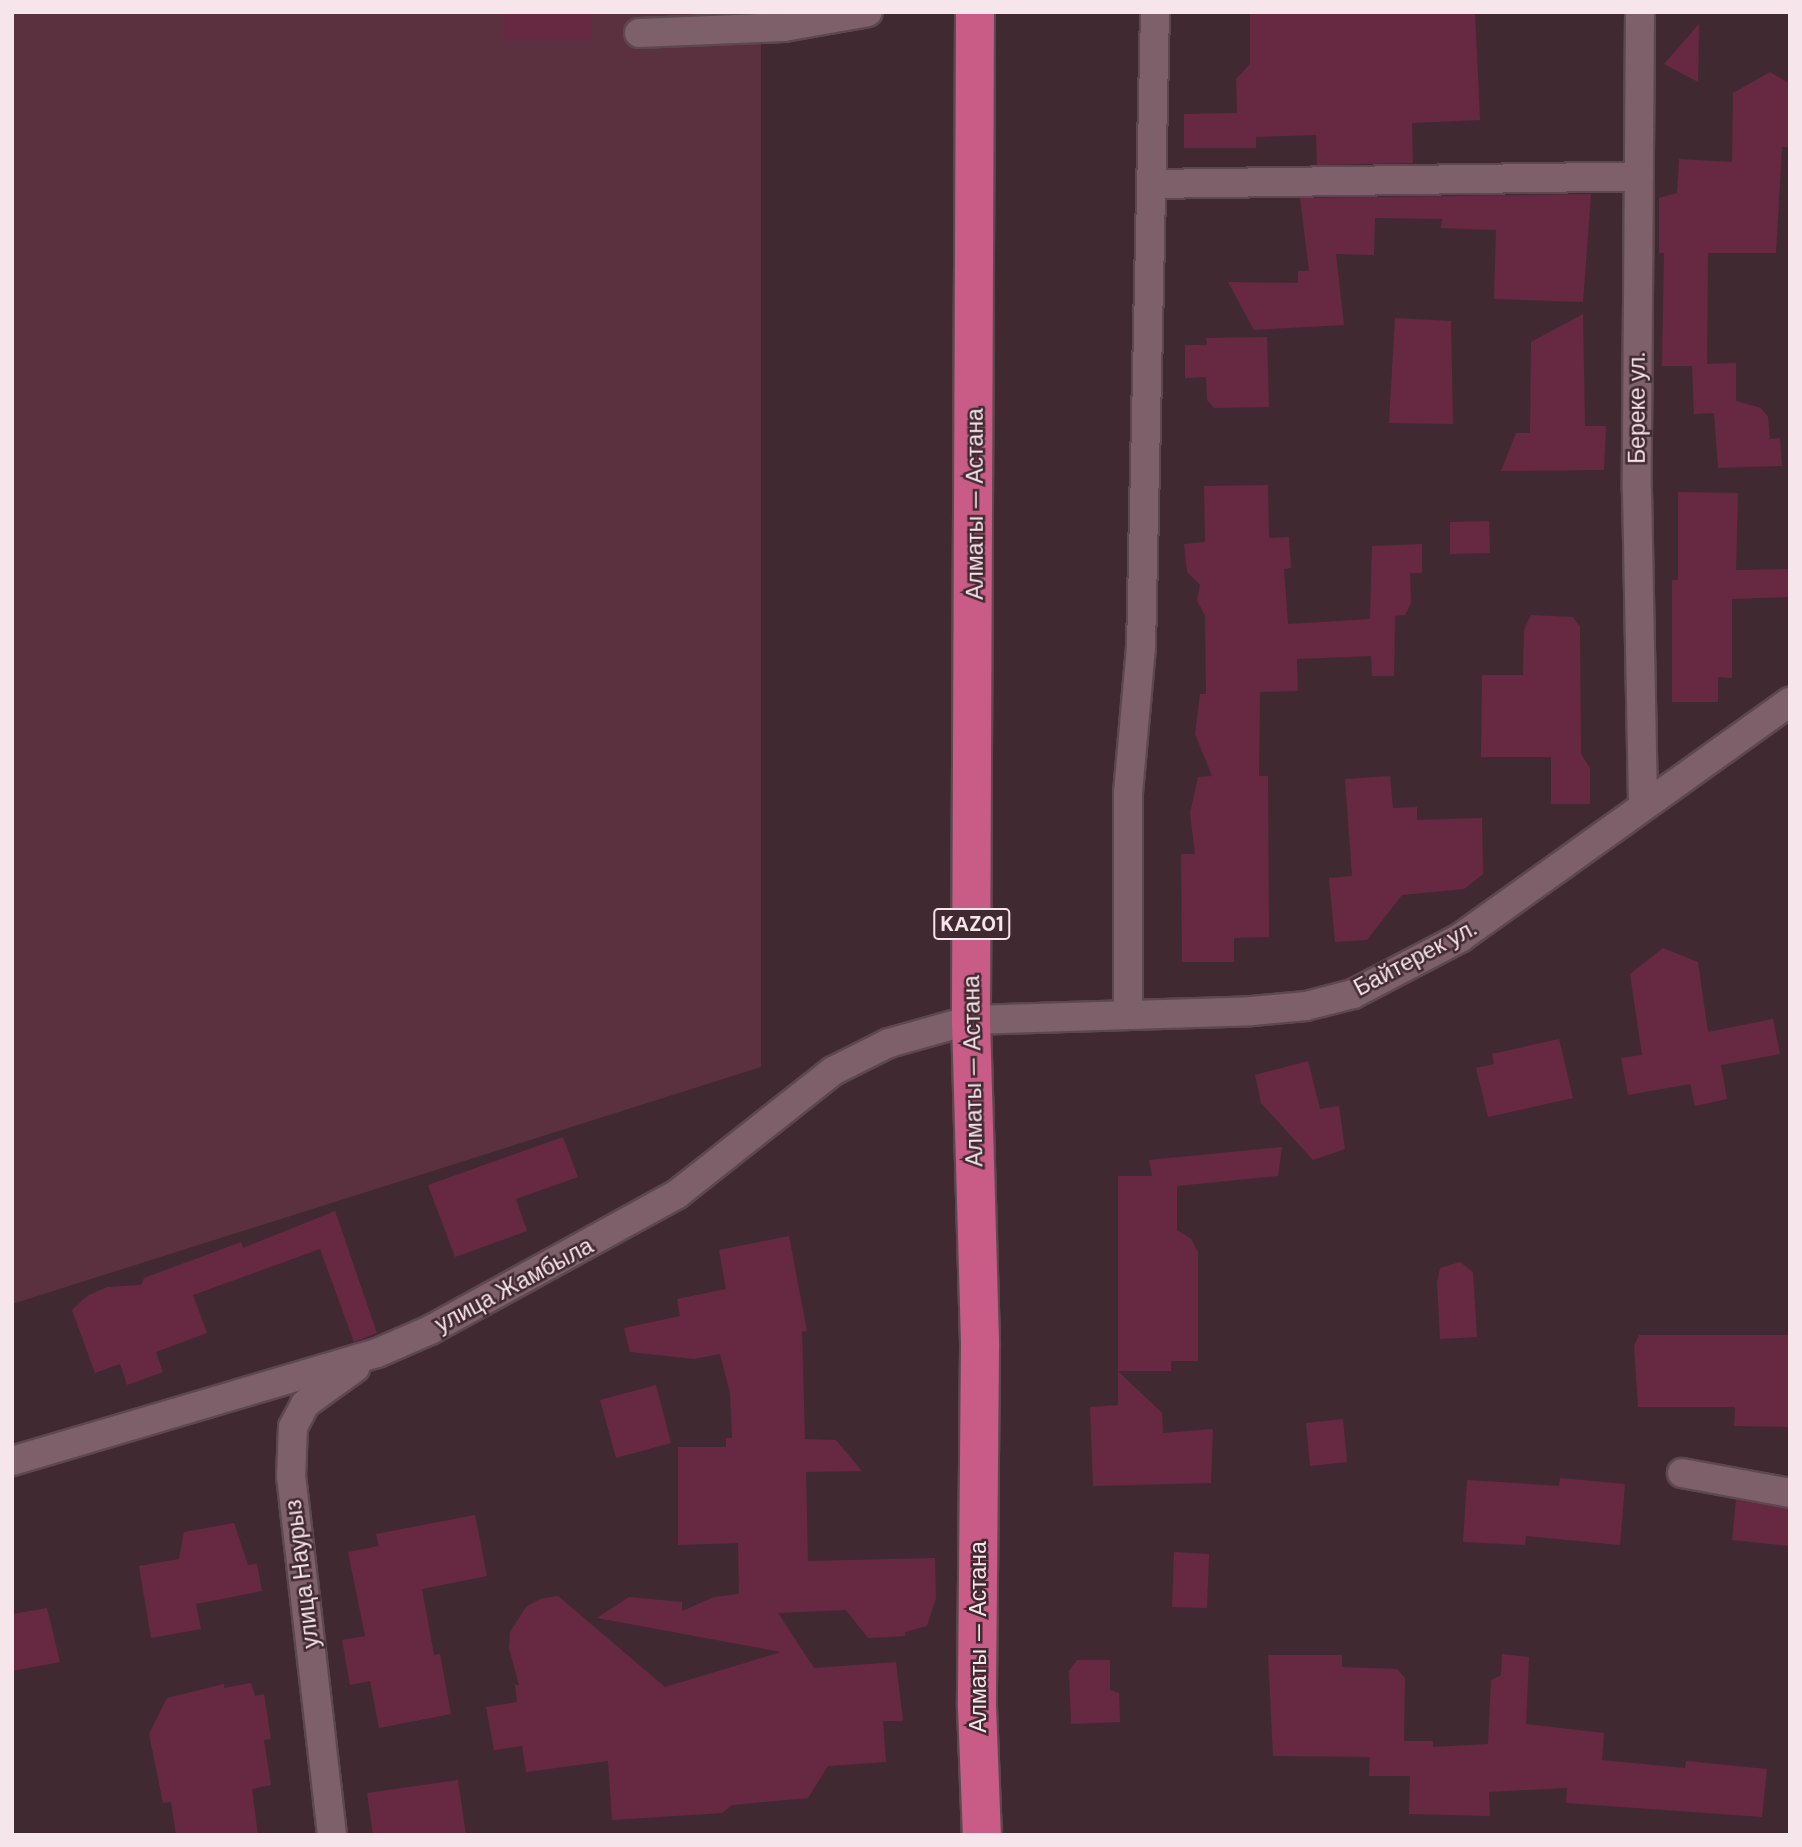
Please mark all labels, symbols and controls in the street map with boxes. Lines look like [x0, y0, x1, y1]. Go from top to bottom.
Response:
street label: Береке ул. [1623, 352, 1651, 464]
street label: Алматы — Астана [961, 408, 989, 600]
road number: KАZ01 [932, 906, 1012, 942]
street label: Байтерек ул. [1349, 914, 1481, 1002]
street label: Алматы — Астана [958, 975, 988, 1167]
street label: улица Жамбыла [430, 1232, 598, 1338]
street label: улица Наурыз [279, 1498, 325, 1650]
street label: Алматы — Астана [964, 1541, 992, 1733]

